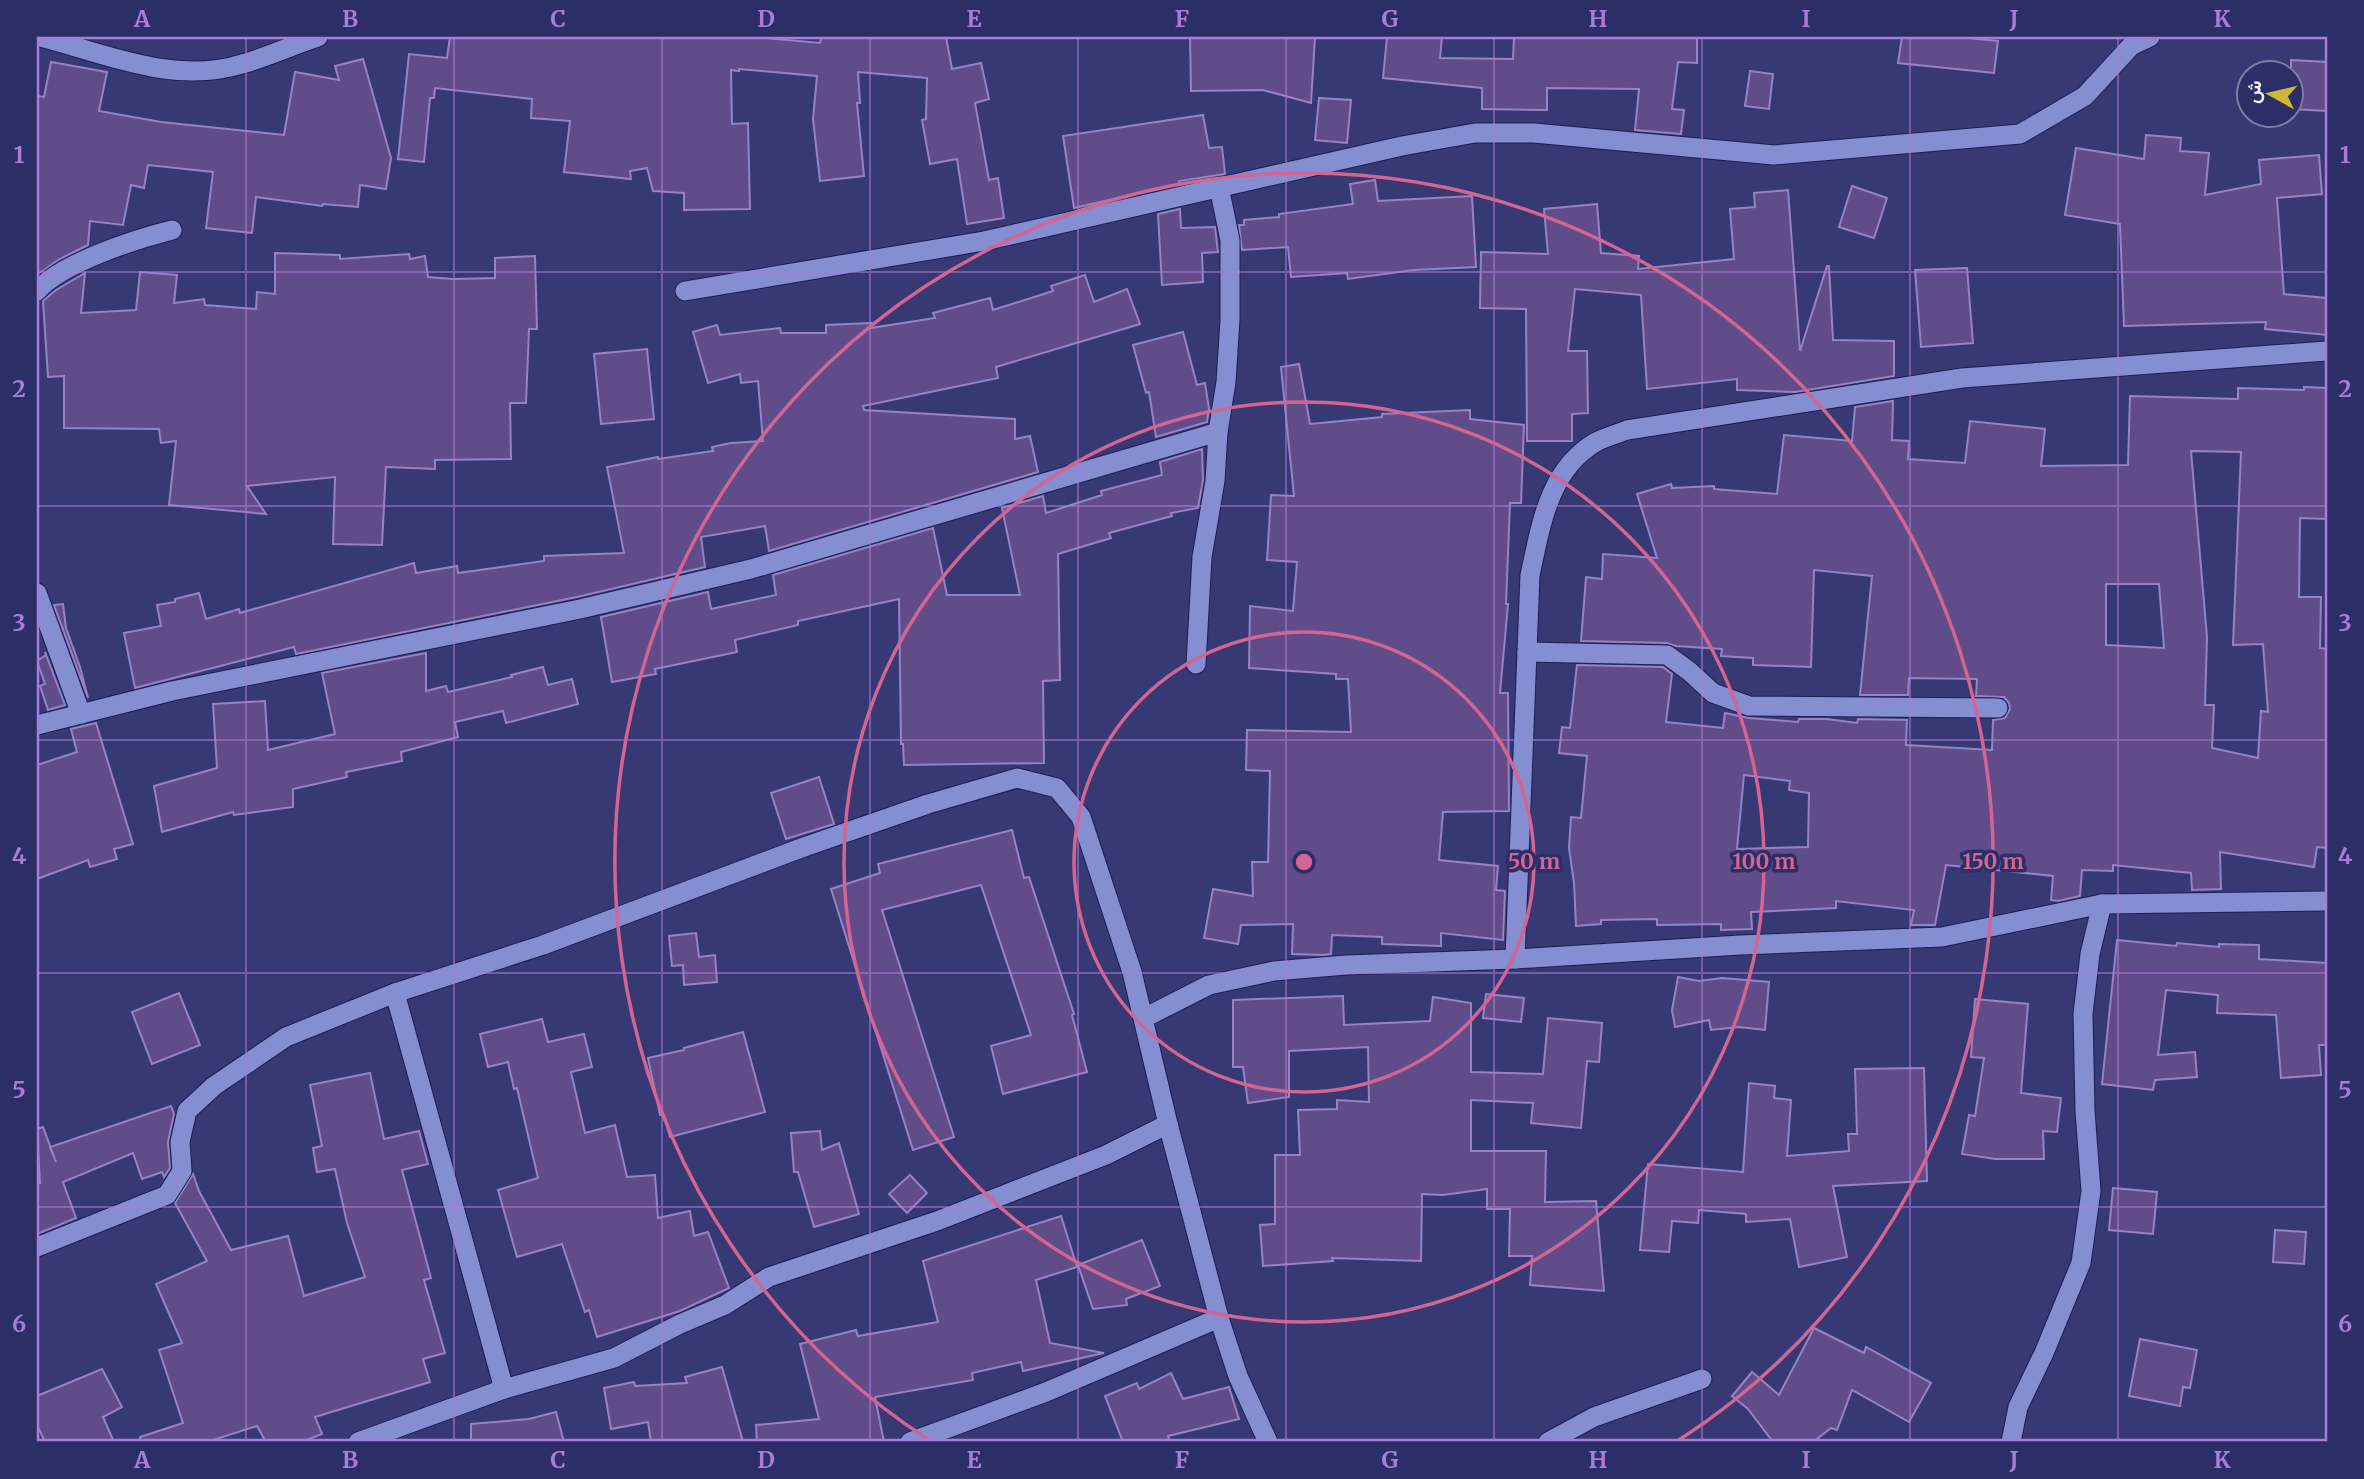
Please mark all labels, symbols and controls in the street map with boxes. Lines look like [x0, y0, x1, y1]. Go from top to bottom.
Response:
text: A [133, 4, 151, 33]
text: B [342, 4, 358, 33]
text: C [550, 4, 566, 33]
text: D [757, 4, 775, 33]
text: E [966, 4, 982, 33]
text: F [1175, 4, 1189, 33]
text: G [1382, 4, 1399, 33]
text: H [1589, 4, 1608, 33]
text: I [1801, 4, 1811, 33]
text: J [2008, 4, 2019, 33]
text: K [2213, 4, 2231, 33]
north arrow [2234, 60, 2304, 130]
text: ش [2240, 78, 2267, 105]
text: 1 [14, 140, 25, 169]
text: 1 [2340, 140, 2351, 169]
text: 2 [12, 374, 26, 403]
text: 2 [2338, 374, 2352, 403]
text: 3 [12, 608, 26, 637]
text: 3 [2338, 608, 2352, 637]
text: 4 [12, 841, 27, 870]
text: 4 [2338, 841, 2353, 870]
text: 50 m [1508, 848, 1560, 875]
text: 100 m [1733, 848, 1795, 875]
text: 150 m [1962, 848, 2024, 875]
centre of rings [1292, 850, 1316, 874]
text: 5 [12, 1075, 26, 1104]
text: 5 [2338, 1075, 2352, 1104]
text: 6 [12, 1309, 26, 1338]
text: 6 [2338, 1309, 2352, 1338]
text: A [133, 1445, 151, 1474]
text: B [342, 1445, 358, 1474]
text: C [550, 1445, 566, 1474]
text: D [757, 1445, 775, 1474]
text: E [966, 1445, 982, 1474]
text: F [1175, 1445, 1189, 1474]
text: G [1382, 1445, 1399, 1474]
text: H [1589, 1445, 1608, 1474]
text: I [1801, 1445, 1811, 1474]
text: J [2008, 1445, 2019, 1474]
text: K [2213, 1445, 2231, 1474]

